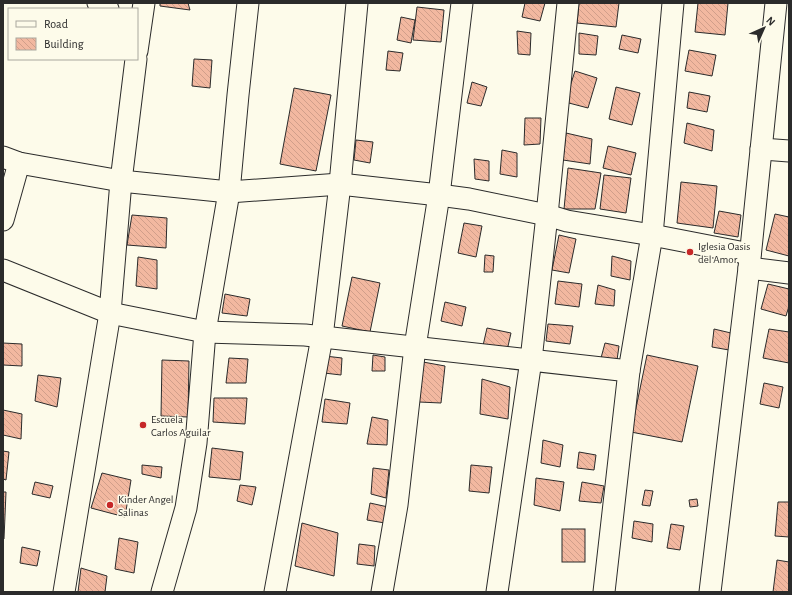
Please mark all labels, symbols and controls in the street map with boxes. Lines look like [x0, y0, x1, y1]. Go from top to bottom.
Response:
legend [8, 8, 138, 60]
north arrow [744, 8, 784, 48]
text: N [764, 15, 777, 28]
text: Road [44, 18, 68, 30]
text: Building [44, 38, 84, 50]
place label: Iglesia Oasis del Amor [698, 241, 750, 265]
marker: Iglesia Oasis del Amor [685, 247, 695, 257]
place label: Escuela Carlos Aguilar [151, 414, 211, 438]
marker: Escuela Carlos Aguilar [138, 420, 148, 430]
place label: Kinder Angel Salinas [118, 494, 174, 518]
marker: Kinder Angel Salinas [105, 500, 115, 510]

